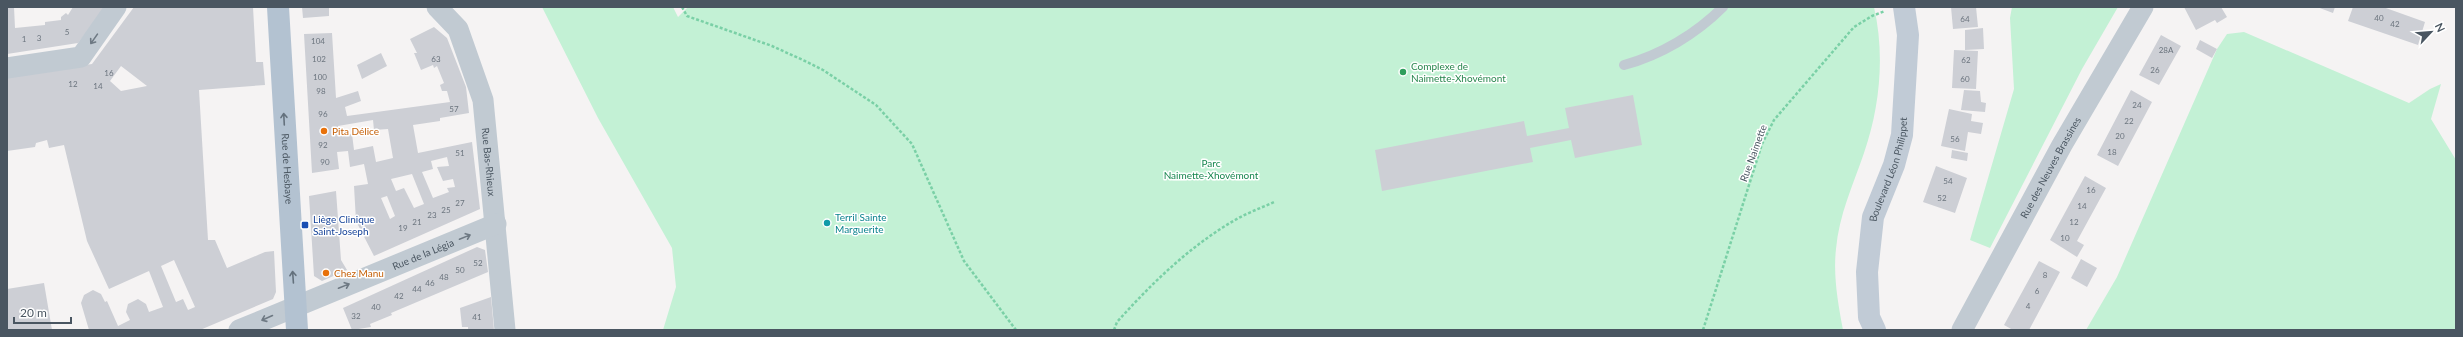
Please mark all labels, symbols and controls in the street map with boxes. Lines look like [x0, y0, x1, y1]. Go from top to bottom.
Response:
north arrow [2411, 12, 2451, 52]
house number: 40 [2374, 13, 2384, 23]
house number: 64 [1960, 14, 1970, 24]
house number: 42 [2390, 19, 2400, 29]
text: N [2433, 21, 2448, 34]
house number: 5 [65, 27, 70, 37]
house number: 3 [37, 33, 42, 43]
one-way arrow [90, 33, 98, 44]
house number: 1 [22, 34, 27, 44]
house number: 104 [311, 36, 325, 46]
house number: 28A [2159, 45, 2174, 55]
house number: 102 [312, 54, 326, 64]
house number: 63 [431, 54, 441, 64]
house number: 62 [1961, 55, 1971, 65]
place label: Complexe de Naimette-Xhovémont [1411, 60, 1506, 84]
house number: 26 [2150, 65, 2160, 75]
marker: Complexe de Naimette-Xhovémont [1398, 67, 1408, 77]
house number: 16 [104, 68, 114, 78]
house number: 100 [313, 72, 327, 82]
house number: 60 [1960, 74, 1970, 84]
house number: 12 [68, 79, 78, 89]
house number: 14 [93, 81, 103, 91]
house number: 98 [316, 86, 326, 96]
house number: 24 [2132, 100, 2142, 110]
house number: 57 [449, 104, 459, 114]
house number: 96 [318, 109, 328, 119]
one-way arrow [281, 113, 288, 126]
street label: Rue des Neuves Brassines [2018, 115, 2083, 220]
street label: Boulevard Léon Philippet [1867, 116, 1909, 222]
house number: 22 [2124, 116, 2134, 126]
street label: Rue Naimette [1737, 123, 1769, 183]
place label: Pita Délice [332, 125, 379, 137]
marker: Pita Délice [319, 126, 329, 136]
street label: Rue Bas-Rhieux [480, 127, 498, 197]
house number: 20 [2115, 131, 2125, 141]
street label: Rue de Hesbaye [279, 133, 296, 204]
house number: 56 [1950, 134, 1960, 144]
house number: 92 [318, 140, 328, 150]
house number: 18 [2107, 147, 2117, 157]
house number: 51 [455, 148, 465, 158]
house number: 90 [320, 157, 330, 167]
park label: Parc Naimette-Xhovémont [1164, 157, 1259, 181]
house number: 54 [1943, 176, 1953, 186]
house number: 16 [2086, 185, 2096, 195]
house number: 52 [1937, 193, 1947, 203]
house number: 27 [455, 198, 465, 208]
house number: 14 [2077, 201, 2087, 211]
house number: 25 [441, 205, 451, 215]
house number: 23 [427, 210, 437, 220]
place label: Terril Sainte Marguerite [835, 211, 887, 235]
place label: Liège Clinique Saint-Joseph [313, 213, 375, 237]
house number: 21 [412, 217, 422, 227]
house number: 12 [2069, 217, 2079, 227]
marker: Terril Sainte Marguerite [822, 218, 832, 228]
marker: Liège Clinique Saint-Joseph [300, 220, 310, 230]
house number: 19 [398, 223, 408, 233]
one-way arrow [458, 232, 470, 240]
house number: 10 [2060, 233, 2070, 243]
street label: Rue de la Légia [390, 236, 456, 272]
house number: 52 [473, 258, 483, 268]
house number: 50 [455, 265, 465, 275]
place label: Chez Manu [334, 267, 384, 279]
marker: Chez Manu [321, 268, 331, 278]
house number: 8 [2043, 270, 2048, 280]
one-way arrow [290, 271, 297, 284]
house number: 48 [439, 272, 449, 282]
house number: 46 [425, 278, 435, 288]
one-way arrow [338, 281, 350, 289]
house number: 44 [412, 284, 422, 294]
house number: 6 [2035, 286, 2040, 296]
house number: 42 [394, 291, 404, 301]
scale bar [14, 299, 71, 325]
house number: 4 [2026, 301, 2031, 311]
house number: 40 [371, 302, 381, 312]
text: 20 m [20, 305, 47, 320]
house number: 32 [351, 311, 361, 321]
house number: 41 [472, 312, 482, 322]
one-way arrow [261, 315, 273, 322]

